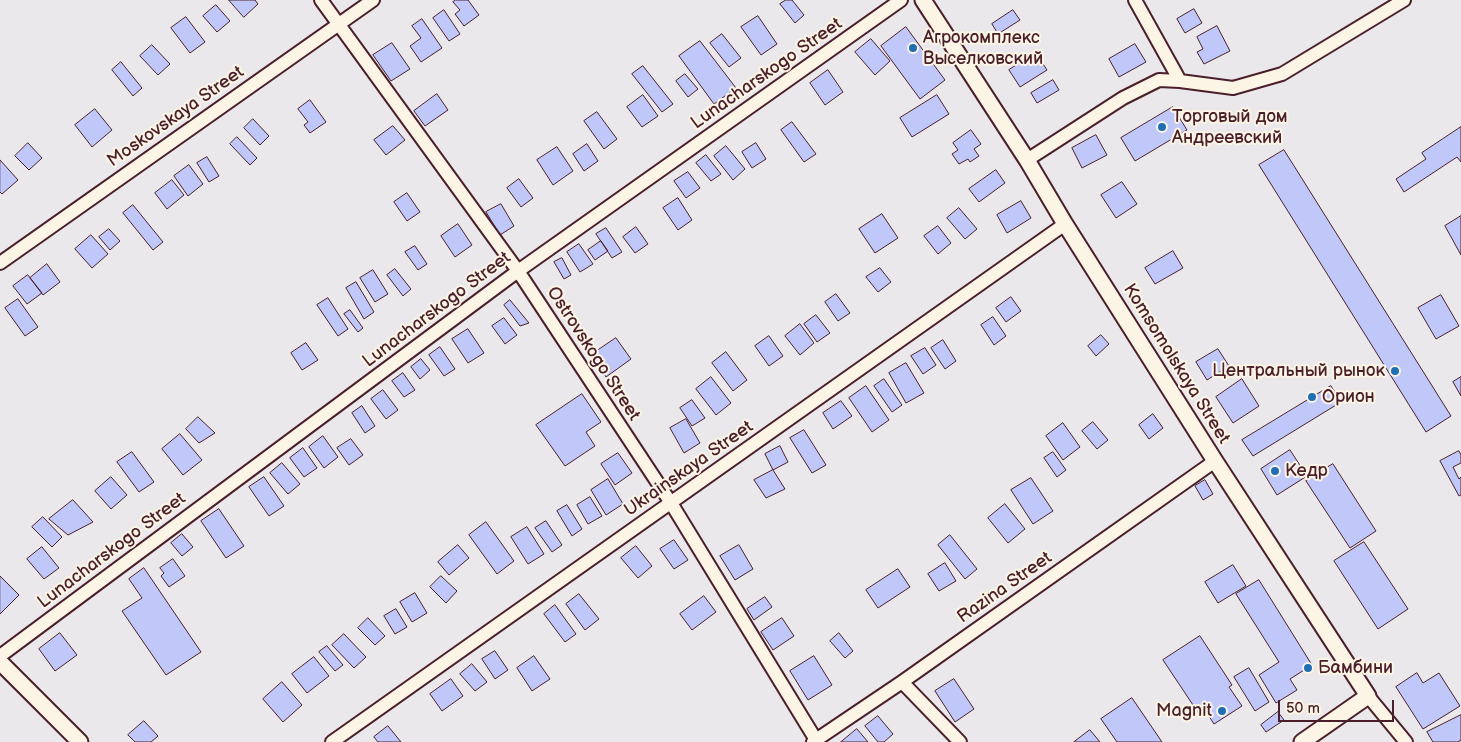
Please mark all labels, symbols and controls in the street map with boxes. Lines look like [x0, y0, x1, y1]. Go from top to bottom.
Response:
street label: Lunacharskogo Street [687, 14, 847, 134]
place label: Агрокомплекс Выселковский [923, 27, 1043, 70]
marker: Агрокомплекс Выселковский [907, 42, 919, 54]
street label: Moskovskaya Street [104, 62, 248, 172]
place label: Торговый дом Андреевский [1172, 106, 1288, 148]
marker: Торговый дом Андреевский [1156, 121, 1168, 133]
street label: Lunacharskogo Street [359, 247, 515, 373]
street label: Komsomolskaya Street [1118, 280, 1234, 448]
street label: Ostrovskogo Street [542, 283, 644, 425]
place label: Центральный рынок [1212, 360, 1385, 382]
marker: Центральный рынок [1389, 365, 1401, 377]
place label: Орион [1322, 386, 1375, 408]
marker: Орион [1306, 391, 1318, 403]
street label: Ukrainskaya Street [620, 416, 758, 522]
place label: Кедр [1285, 460, 1328, 482]
marker: Кедр [1269, 465, 1281, 477]
street label: Lunacharskogo Street [34, 488, 190, 614]
street label: Razina Street [954, 547, 1056, 629]
place label: Бамбини [1318, 657, 1393, 679]
marker: Бамбини [1302, 662, 1314, 674]
scale bar [1281, 690, 1397, 722]
text: 50 m [1286, 699, 1320, 718]
place label: Magnit [1156, 700, 1212, 722]
marker: Magnit [1216, 705, 1228, 717]

